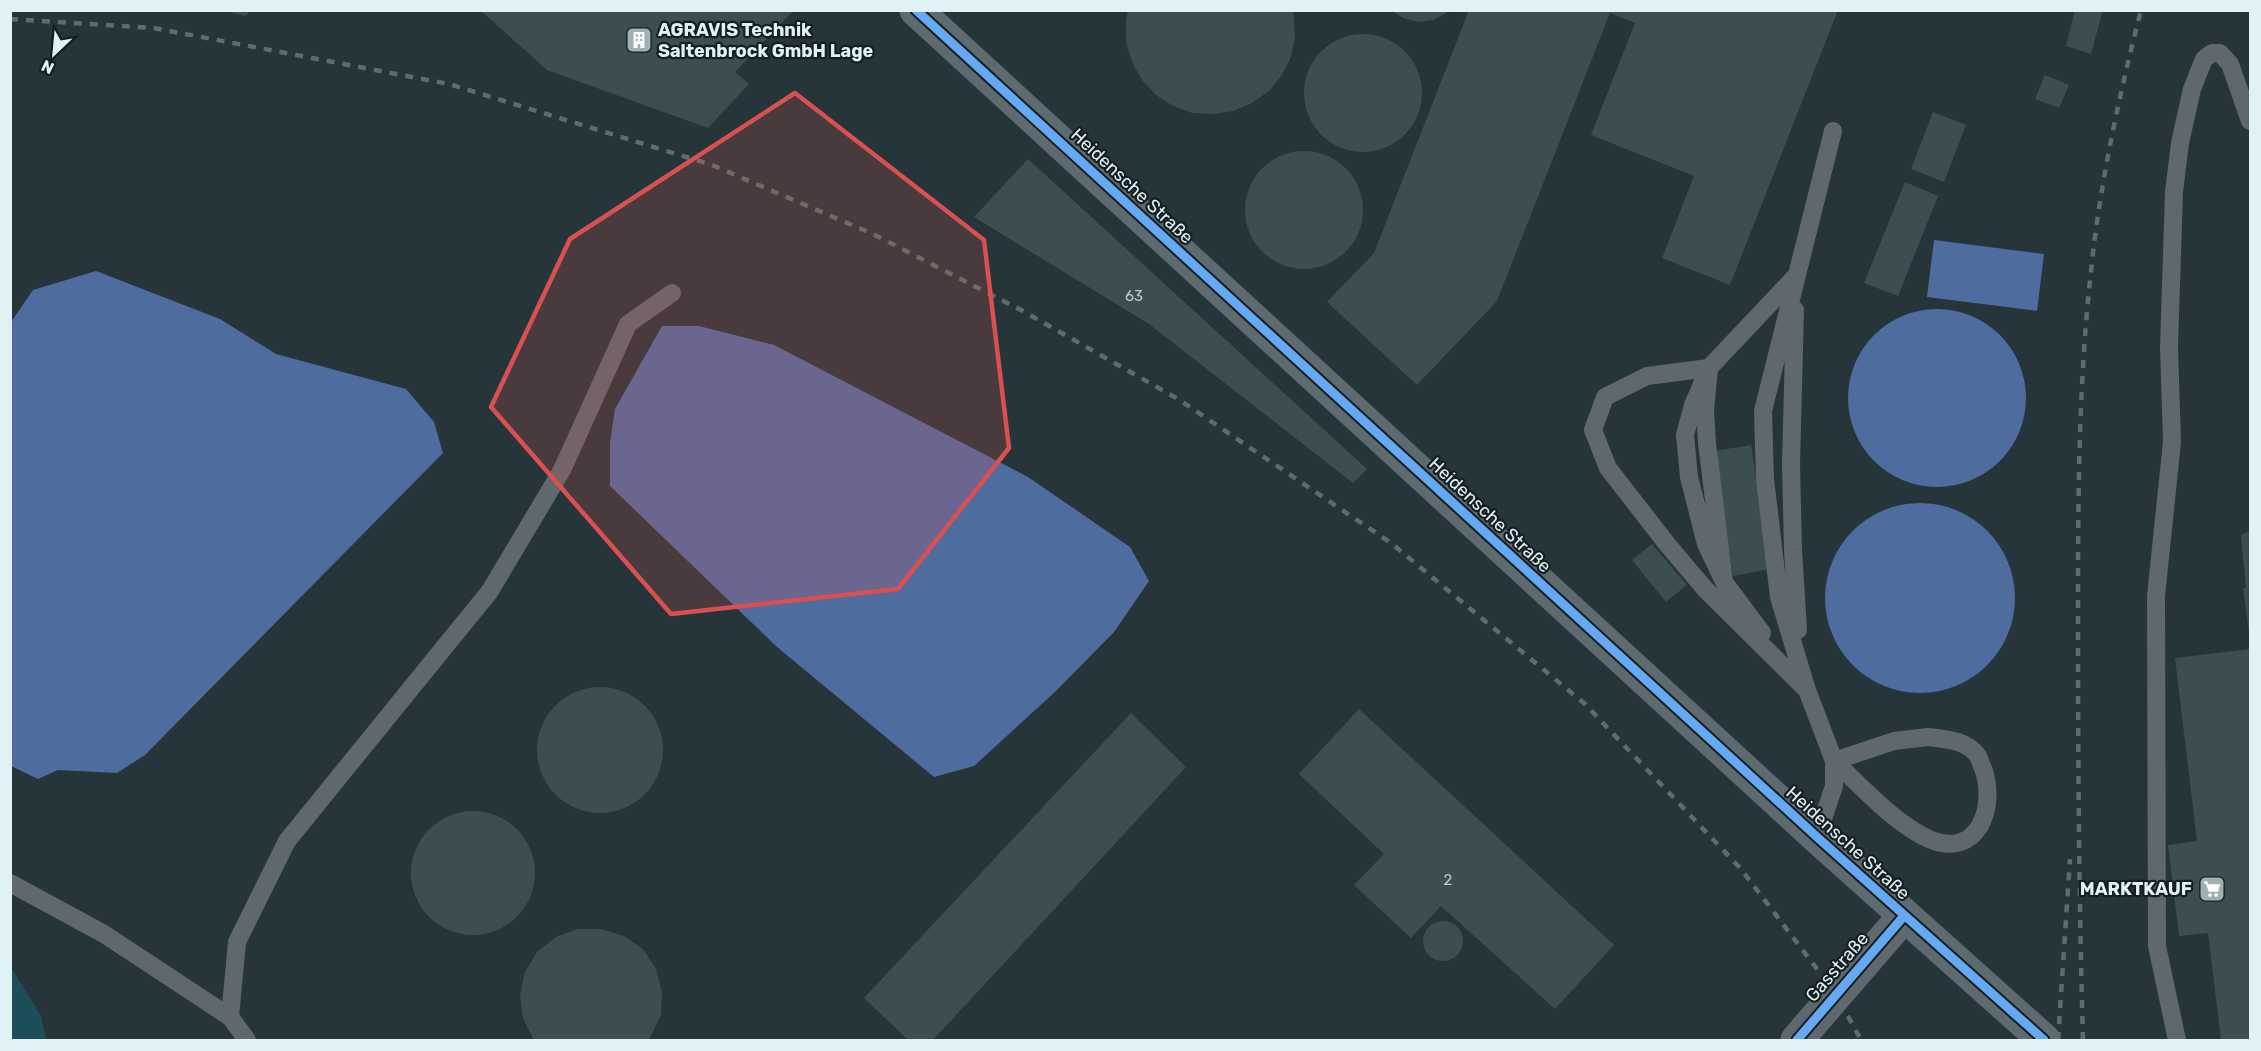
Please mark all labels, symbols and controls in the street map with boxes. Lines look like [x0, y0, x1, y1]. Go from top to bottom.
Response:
place label: AGRAVIS Technik Saltenbrock GmbH Lage [658, 19, 874, 62]
north arrow [24, 24, 84, 84]
building icon: AGRAVIS Technik Saltenbrock GmbH Lage [624, 25, 654, 55]
text: N [38, 56, 57, 78]
street label: Heidensche Straße [1066, 124, 1198, 248]
house number: 63 [1125, 287, 1143, 305]
street label: Heidensche Straße [1424, 453, 1556, 577]
street label: Heidensche Straße [1782, 782, 1914, 904]
house number: 2 [1444, 871, 1453, 889]
supermarket icon: MARKTKAUF [2197, 874, 2227, 904]
place label: MARKTKAUF [2080, 878, 2192, 900]
street label: Gasstraße [1801, 928, 1873, 1006]

